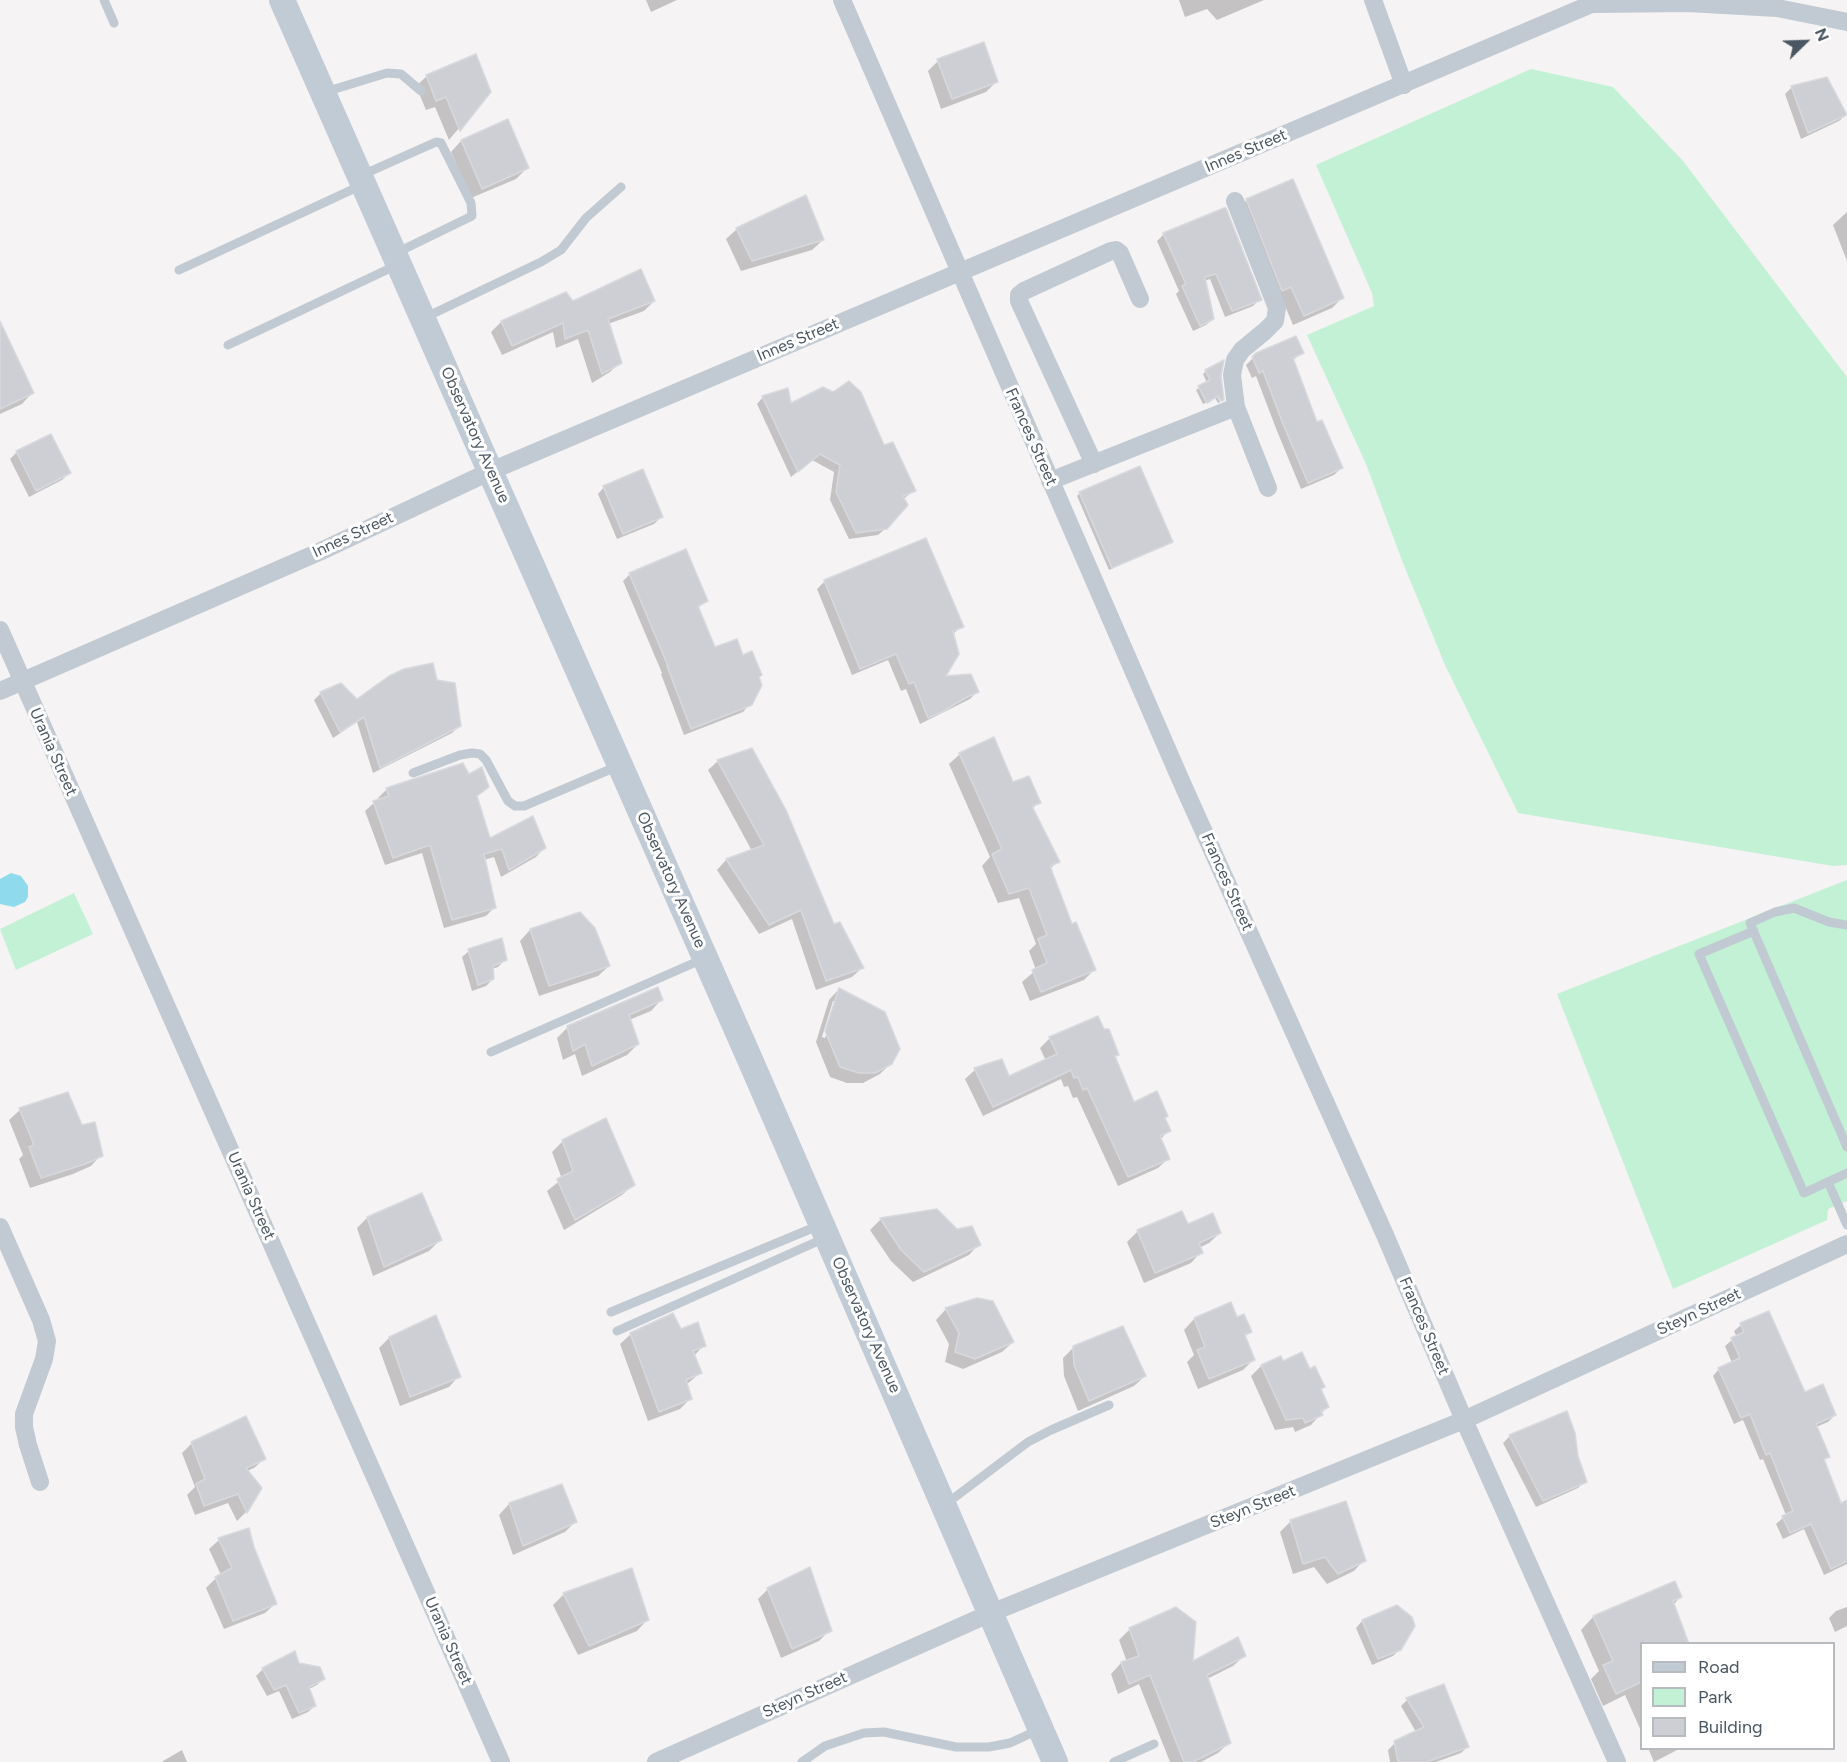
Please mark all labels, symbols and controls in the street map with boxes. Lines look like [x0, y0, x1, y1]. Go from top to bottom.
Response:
north arrow [1775, 12, 1835, 72]
text: N [1811, 25, 1833, 44]
street label: Innes Street [1202, 125, 1290, 177]
street label: Innes Street [754, 314, 842, 366]
street label: Observatory Avenue [436, 364, 514, 506]
street label: Frances Street [1001, 385, 1061, 489]
street label: Innes Street [309, 508, 397, 562]
street label: Urania Street [25, 705, 81, 799]
street label: Observatory Avenue [632, 809, 710, 951]
street label: Frances Street [1197, 830, 1257, 934]
street label: Urania Street [223, 1149, 279, 1243]
street label: Observatory Avenue [827, 1254, 905, 1396]
street label: Frances Street [1395, 1274, 1453, 1378]
street label: Steyn Street [1654, 1284, 1744, 1340]
street label: Steyn Street [1207, 1481, 1299, 1533]
street label: Urania Street [420, 1594, 476, 1688]
legend [1640, 1642, 1835, 1750]
text: Road [1698, 1656, 1739, 1678]
street label: Steyn Street [760, 1668, 850, 1722]
text: Park [1698, 1686, 1732, 1708]
text: Building [1698, 1716, 1763, 1738]

